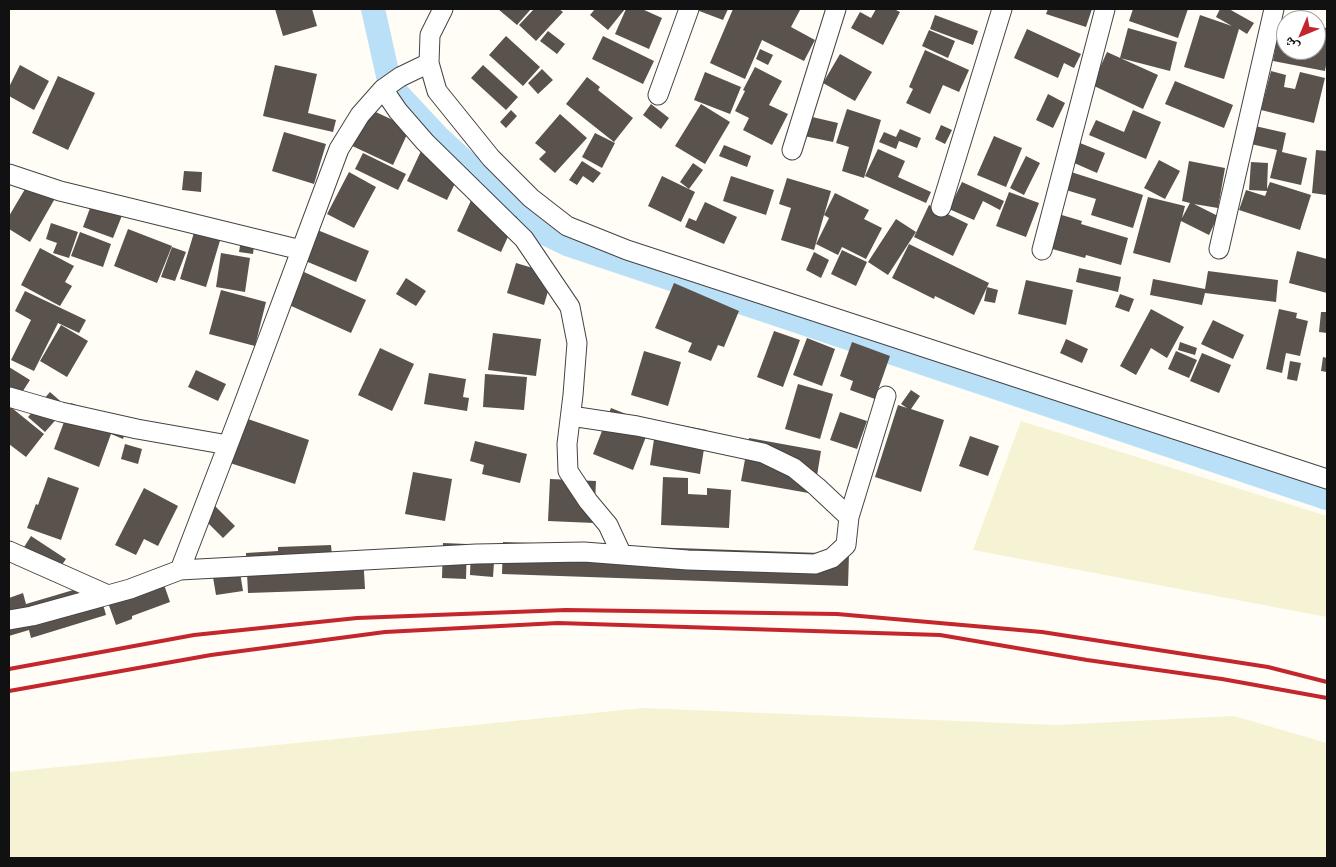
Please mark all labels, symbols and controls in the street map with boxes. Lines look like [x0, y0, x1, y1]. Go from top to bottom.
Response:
north arrow [1276, 10, 1326, 60]
text: ش [1279, 33, 1303, 57]

